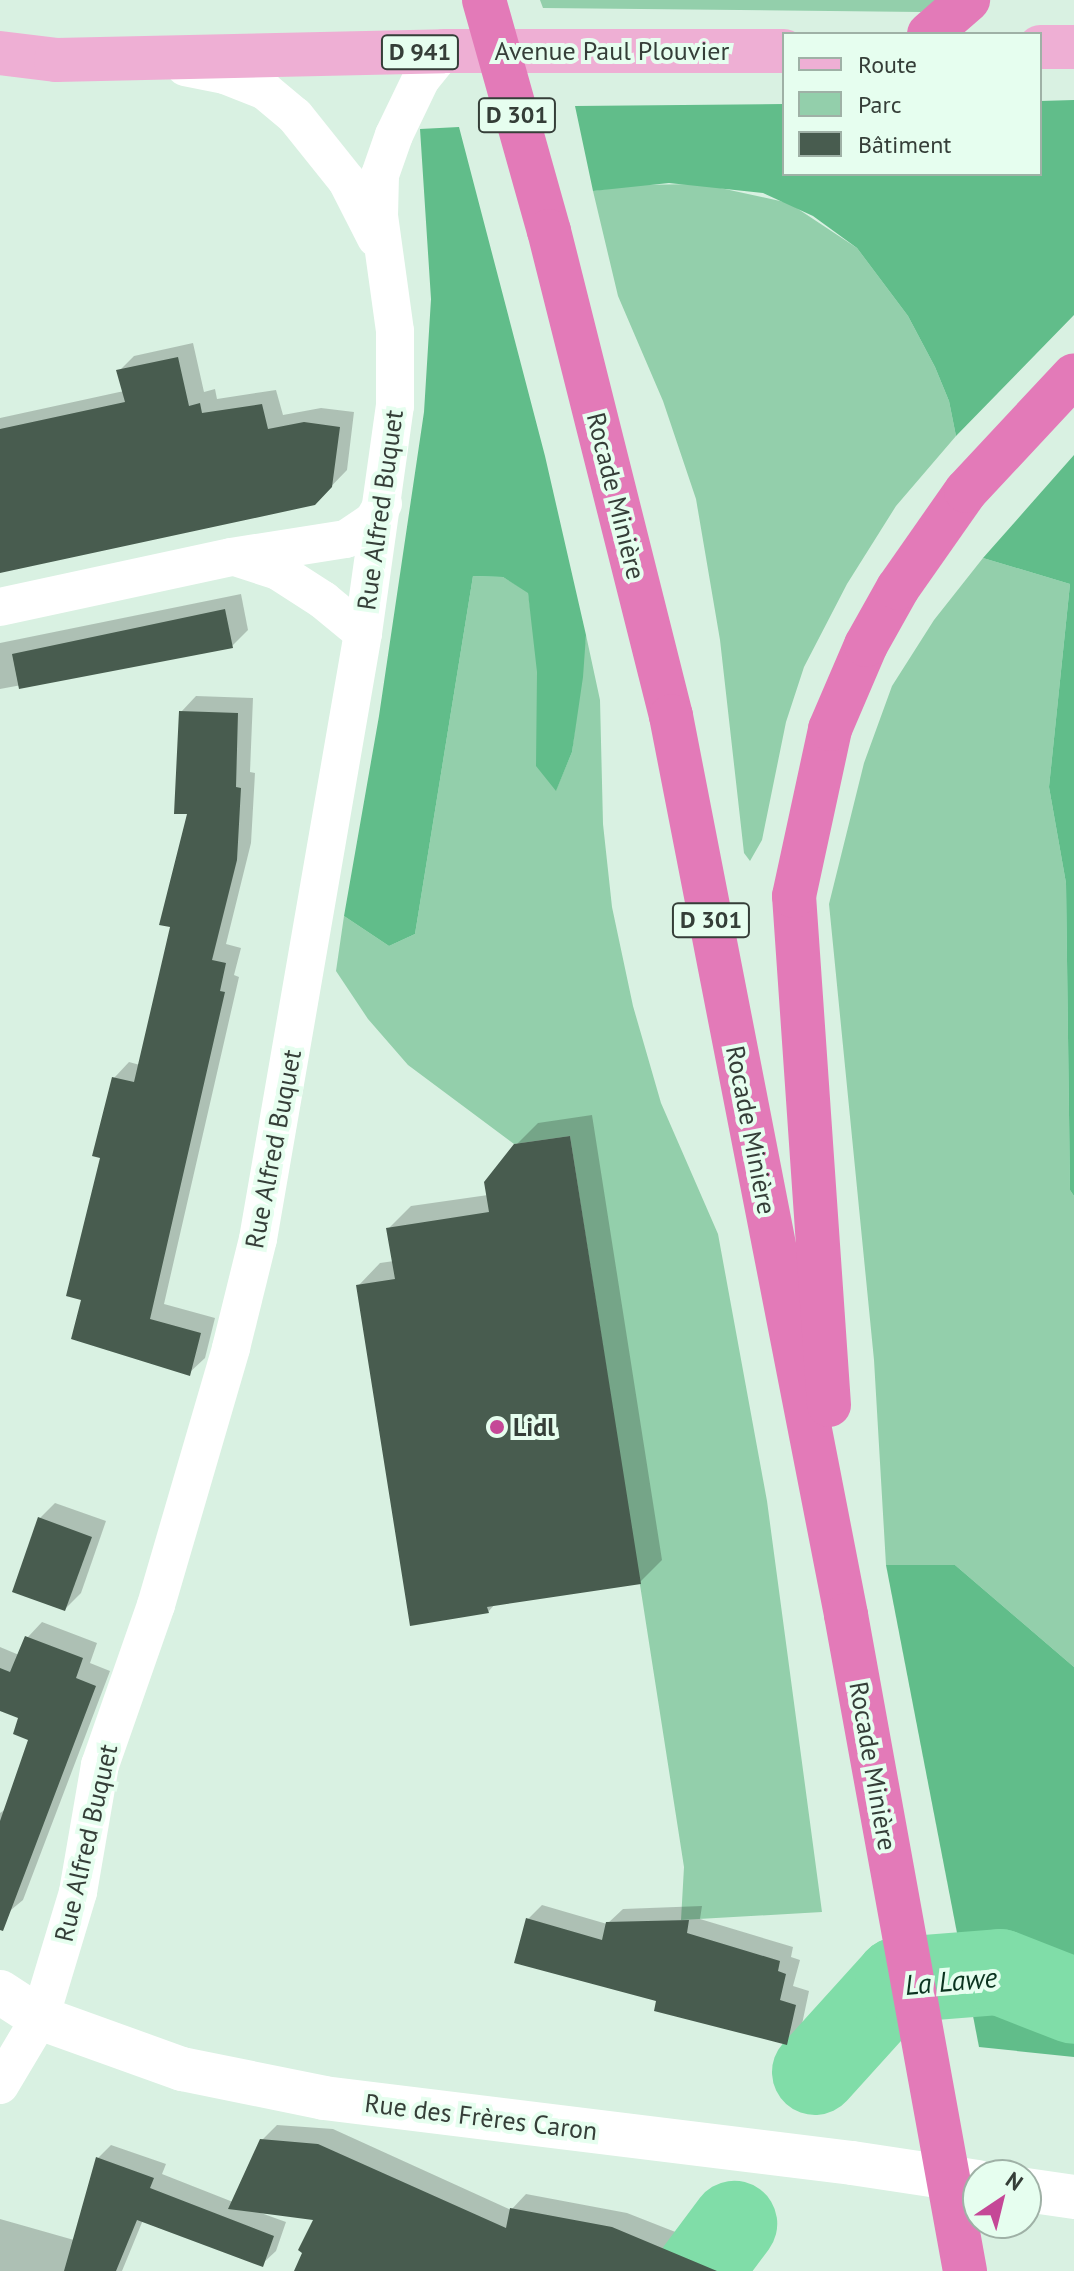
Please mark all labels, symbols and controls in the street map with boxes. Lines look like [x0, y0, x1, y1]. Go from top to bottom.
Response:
road number: D 941 [380, 32, 460, 72]
legend [782, 32, 1042, 176]
street label: Avenue Paul Plouvier [495, 35, 729, 67]
text: Route [858, 49, 917, 80]
text: Parc [858, 89, 901, 120]
road number: D 301 [477, 95, 557, 135]
text: Bâtiment [858, 129, 951, 160]
street label: Rue Alfred Buquet [350, 407, 410, 613]
street label: Rocade Minière [580, 409, 652, 583]
road number: D 301 [671, 900, 751, 940]
street label: Rocade Minière [719, 1043, 783, 1217]
street label: Rue Alfred Buquet [238, 1047, 308, 1251]
place label: Lidl [513, 1411, 555, 1443]
marker: Lidl [488, 1418, 506, 1436]
street label: Rocade Minière [843, 1679, 903, 1853]
street label: Rue Alfred Buquet [48, 1741, 124, 1945]
water label: La Lawe [903, 1960, 999, 2002]
street label: Rue des Frères Caron [363, 2087, 599, 2147]
north arrow [962, 2159, 1042, 2239]
text: N [1001, 2165, 1029, 2197]

